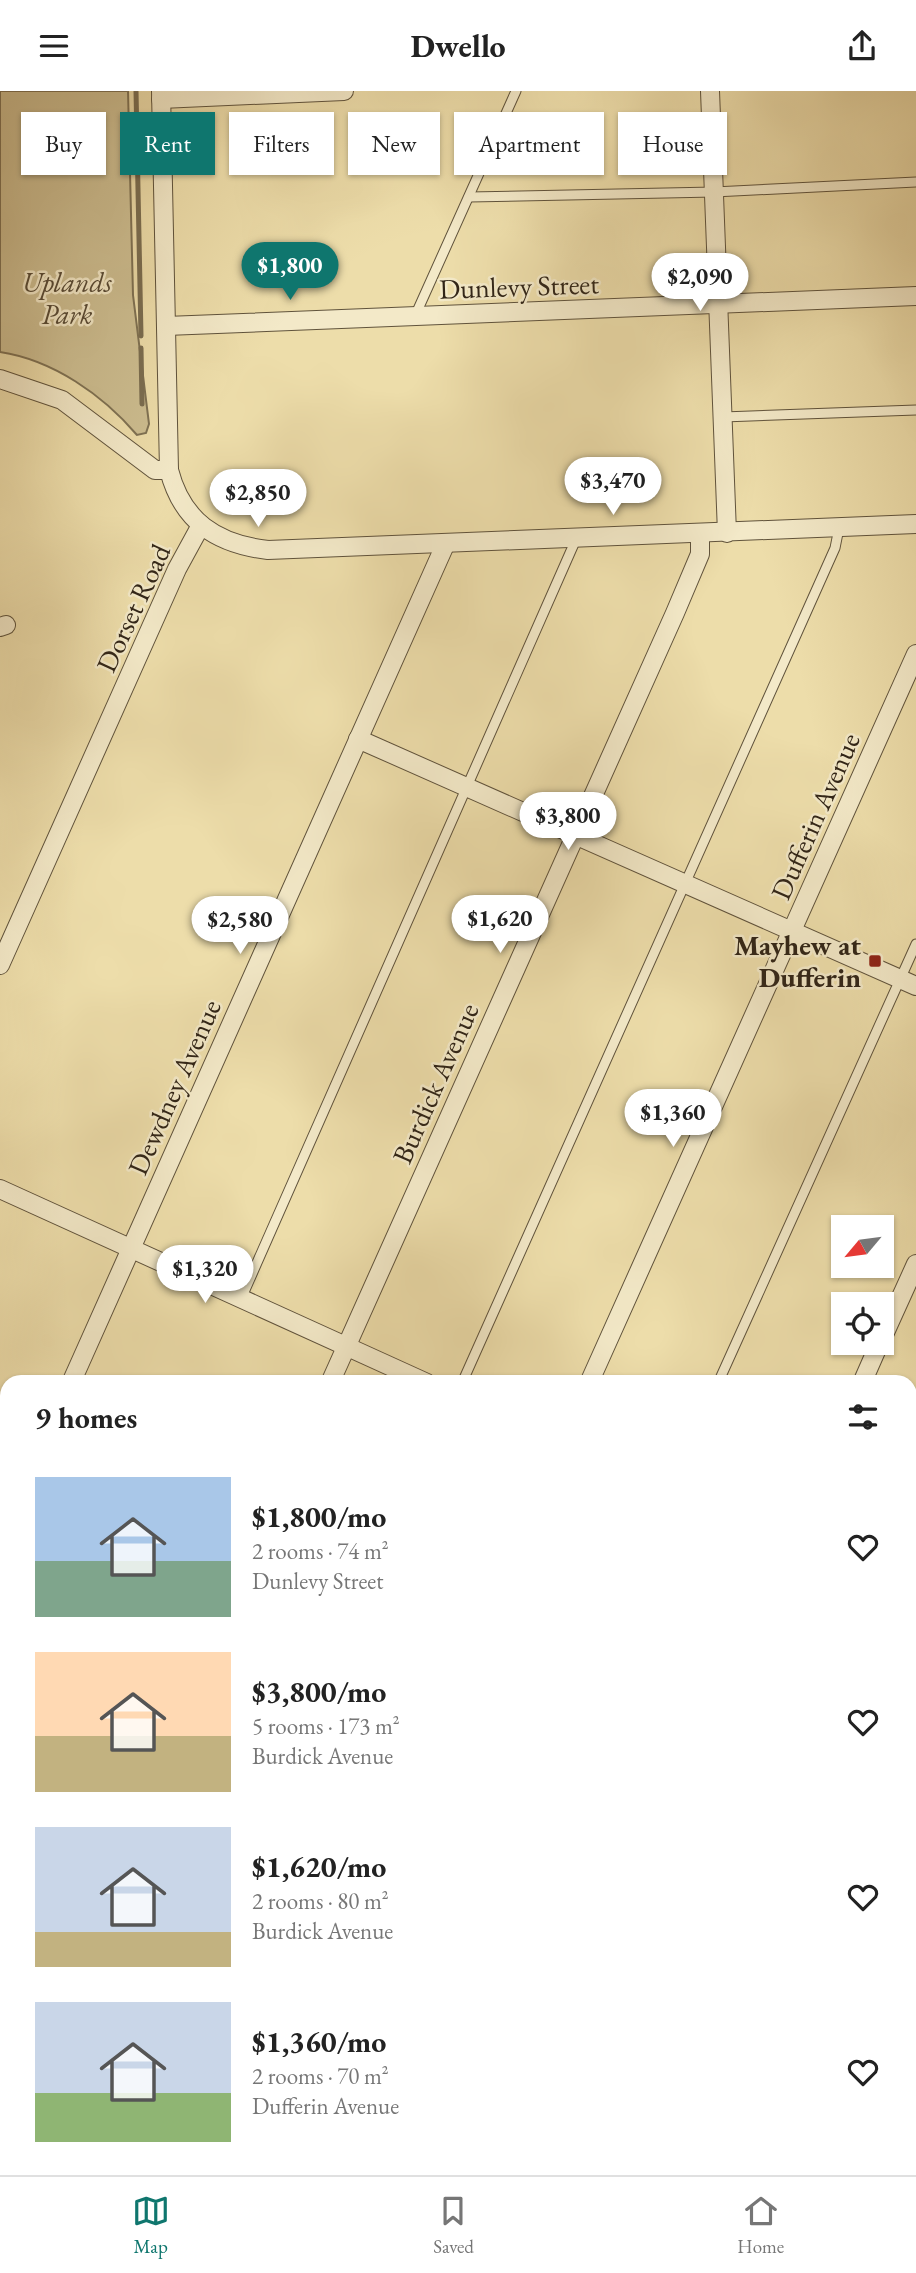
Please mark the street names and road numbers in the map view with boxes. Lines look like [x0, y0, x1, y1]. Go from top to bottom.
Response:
street label: Dunlevy Street [438, 265, 600, 307]
street label: Dorset Road [88, 537, 179, 678]
street label: Dufferin Avenue [762, 727, 868, 905]
street label: Dewdney Avenue [119, 993, 229, 1180]
street label: Burdick Avenue [384, 997, 486, 1169]

